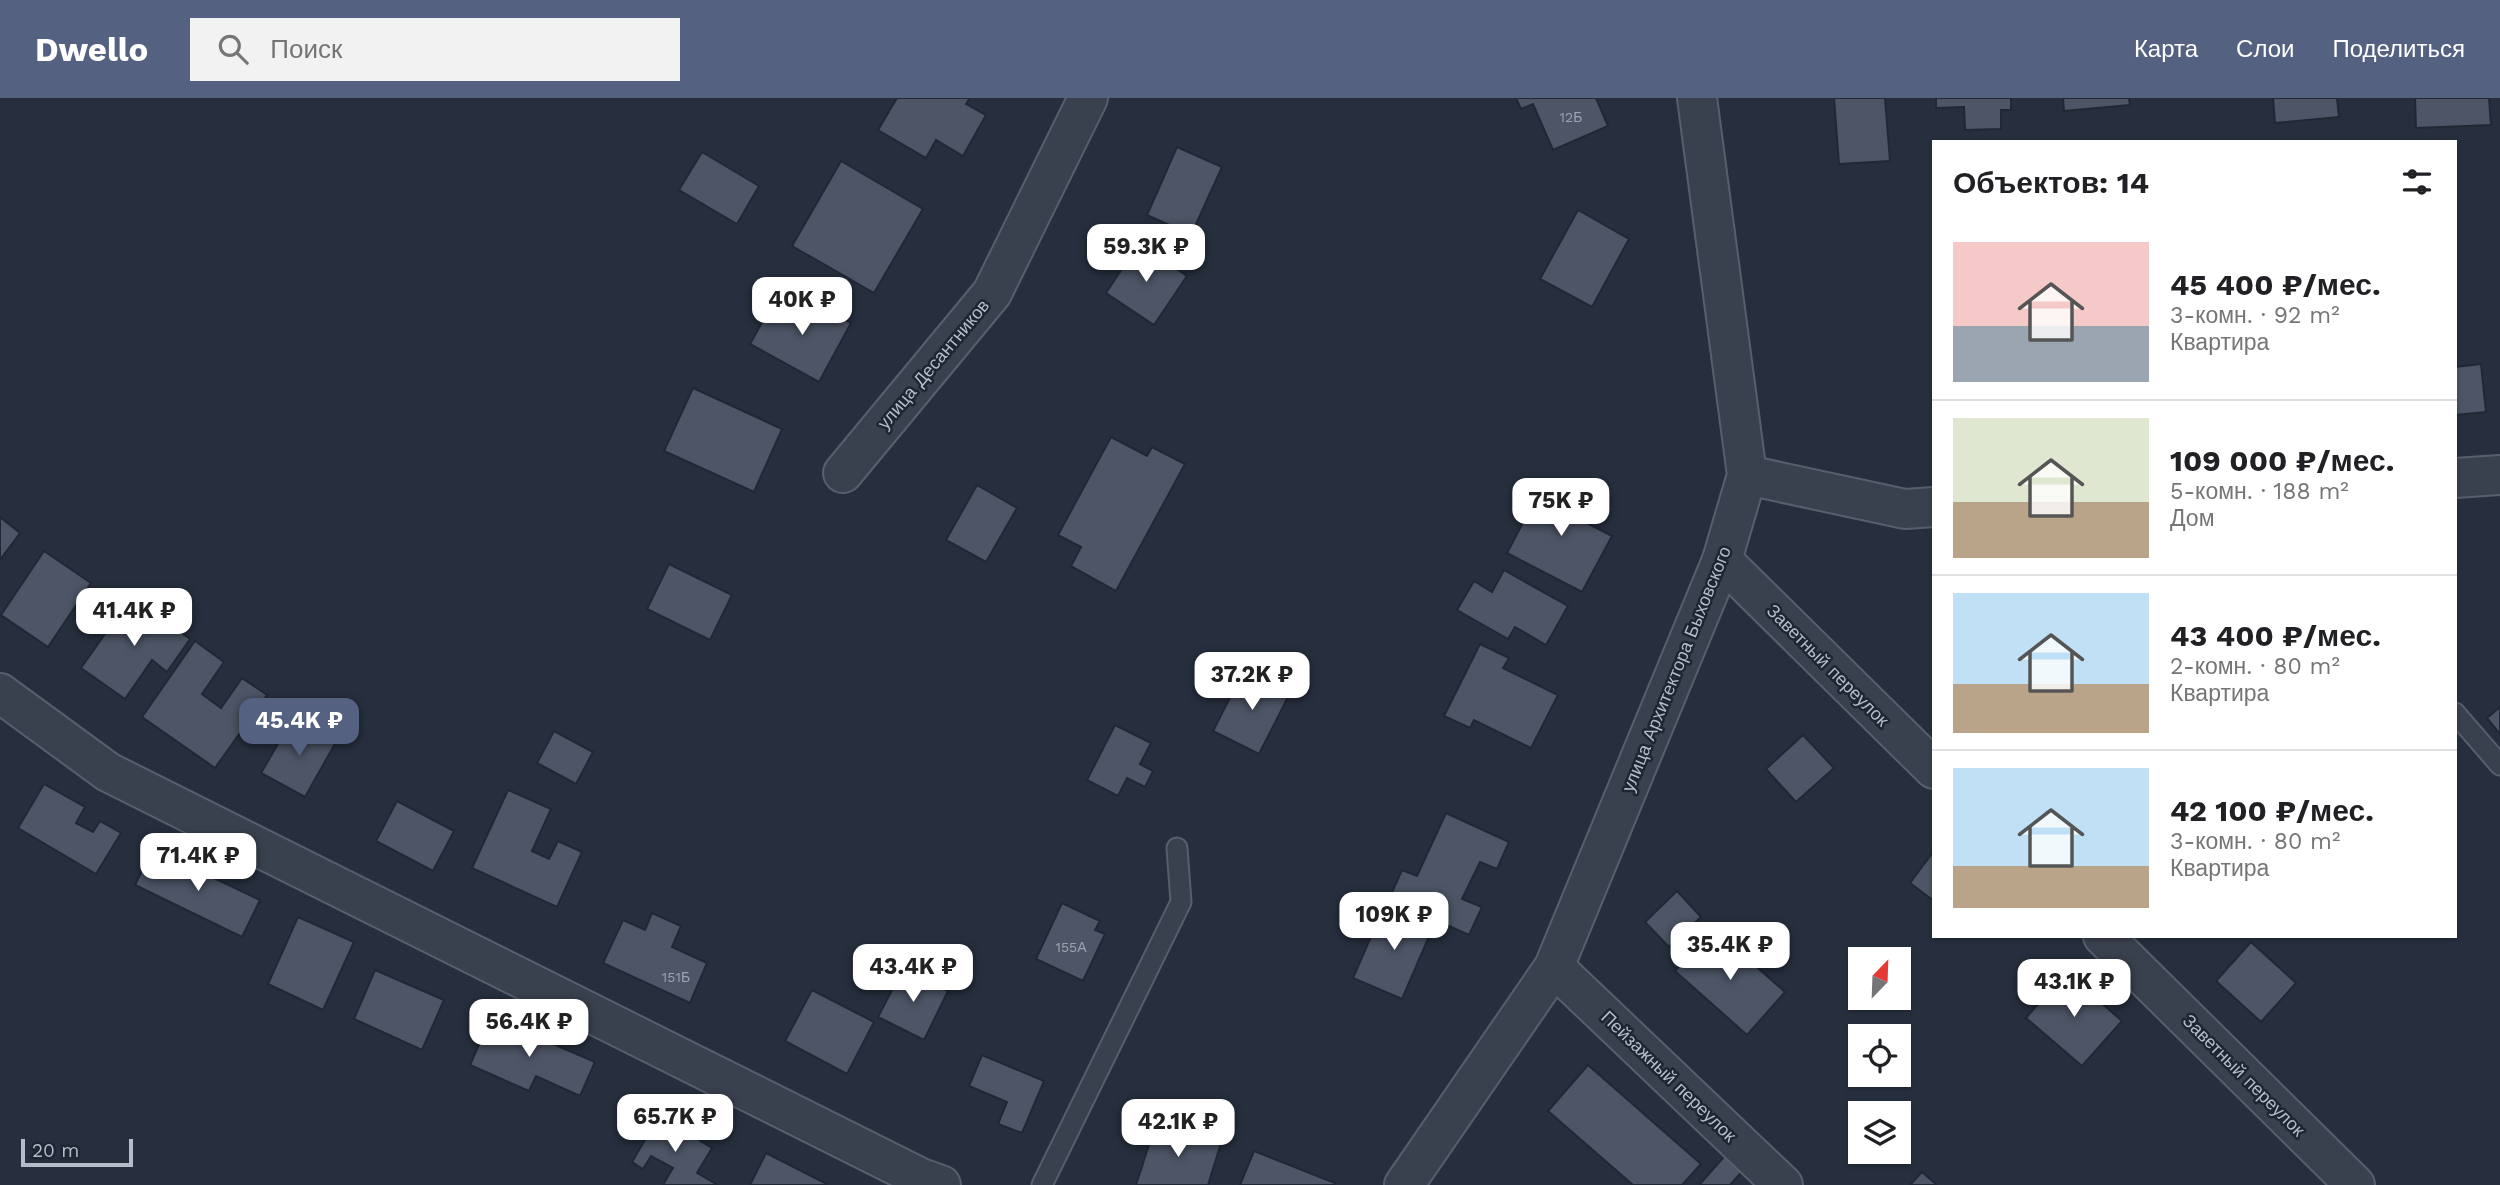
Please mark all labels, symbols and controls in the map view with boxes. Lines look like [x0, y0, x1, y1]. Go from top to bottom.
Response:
search box [190, 18, 680, 81]
text: Dwello [35, 30, 148, 69]
icon: search [214, 30, 252, 68]
text: Поиск [270, 34, 342, 64]
text: Карта [2134, 35, 2198, 63]
text: Слои [2236, 35, 2294, 63]
text: Поделиться [2332, 35, 2465, 63]
house number: 12Б [1560, 109, 1582, 125]
icon: filters [2398, 163, 2436, 201]
text: Объектов: 14 [1953, 165, 2149, 200]
pin: 59.3K ₽ [1081, 225, 1211, 284]
text: 59.3K ₽ [1103, 233, 1189, 260]
text: 45 400 ₽/мес. [2170, 267, 2381, 302]
icon: home [2009, 270, 2093, 354]
pin: 40K ₽ [753, 278, 851, 337]
text: 40K ₽ [768, 286, 836, 313]
street label: улица Десантников [873, 295, 993, 433]
text: 3-комн. · 92 m² [2170, 302, 2340, 329]
text: Квартира [2170, 329, 2269, 356]
text: 109 000 ₽/мес. [2170, 443, 2394, 478]
icon: home [2009, 446, 2093, 530]
pin: 75K ₽ [1512, 478, 1610, 538]
text: 5-комн. · 188 m² [2170, 478, 2349, 505]
text: 75K ₽ [1528, 487, 1594, 514]
text: Дом [2170, 505, 2214, 532]
street label: улица Архитектора Быховского [1617, 543, 1735, 795]
pin: 41.4K ₽ [69, 588, 199, 648]
text: 41.4K ₽ [92, 597, 176, 624]
street label: Заветный переулок [1763, 600, 1893, 730]
text: 43 400 ₽/мес. [2170, 618, 2381, 653]
icon: home [2009, 621, 2093, 705]
pin: 37.2K ₽ [1187, 652, 1317, 712]
text: 2-комн. · 80 m² [2170, 653, 2340, 680]
text: 37.2K ₽ [1211, 661, 1293, 688]
text: Квартира [2170, 680, 2269, 707]
pin: 45.4K ₽ [234, 698, 364, 758]
text: 45.4K ₽ [255, 707, 343, 734]
text: 42 100 ₽/мес. [2170, 793, 2374, 828]
icon: home [2009, 796, 2093, 880]
text: 3-комн. · 80 m² [2170, 828, 2340, 855]
pin: 71.4K ₽ [133, 834, 263, 893]
text: 71.4K ₽ [156, 842, 240, 869]
text: Квартира [2170, 855, 2269, 882]
pin: 109K ₽ [1337, 892, 1451, 952]
text: 109K ₽ [1355, 901, 1433, 928]
pin: 35.4K ₽ [1665, 922, 1795, 982]
text: 35.4K ₽ [1687, 931, 1773, 958]
house number: 155А [1055, 939, 1087, 955]
pin: 43.4K ₽ [848, 944, 978, 1004]
north arrow [1848, 947, 1911, 1010]
map controls [1848, 947, 1911, 1164]
text: 43.4K ₽ [869, 953, 957, 980]
pin: 43.1K ₽ [2009, 960, 2139, 1019]
text: 43.1K ₽ [2034, 968, 2114, 995]
house number: 151Б [662, 969, 690, 985]
pin: 56.4K ₽ [464, 1000, 594, 1059]
street label: Пейзажный переулок [1597, 1006, 1741, 1146]
text: 56.4K ₽ [485, 1008, 573, 1035]
street label: Заветный переулок [2179, 1010, 2309, 1140]
button: locate [1848, 1024, 1911, 1087]
pin: 65.7K ₽ [610, 1094, 740, 1154]
pin: 42.1K ₽ [1113, 1100, 1243, 1159]
button: layers [1848, 1101, 1911, 1164]
text: 65.7K ₽ [633, 1103, 717, 1130]
text: 42.1K ₽ [1138, 1108, 1218, 1135]
scale bar [21, 1136, 133, 1168]
text: 20 m [32, 1139, 79, 1162]

